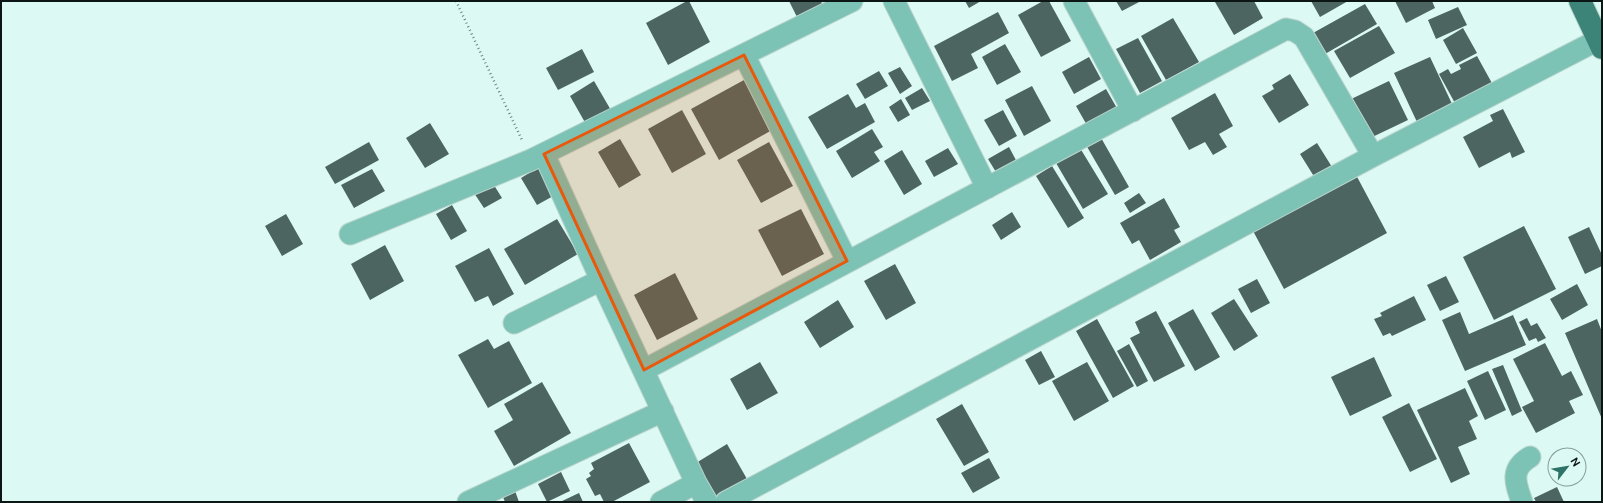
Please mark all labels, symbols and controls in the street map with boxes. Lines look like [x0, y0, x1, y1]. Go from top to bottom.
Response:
north arrow [1547, 447, 1587, 487]
text: N [1568, 455, 1583, 468]

